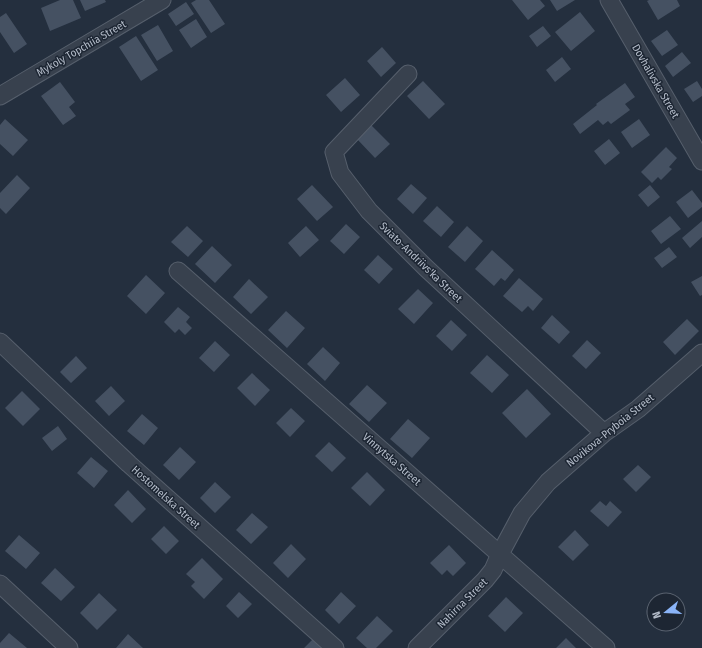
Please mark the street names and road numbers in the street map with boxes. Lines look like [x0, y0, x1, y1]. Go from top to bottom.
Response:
street label: Mykoly Topchiia Street [34, 17, 129, 79]
street label: Dovhalivska Street [629, 42, 682, 121]
street label: Sviato-Andriivs'ka Street [377, 219, 465, 306]
street label: Novikova-Pryboia Street [564, 391, 657, 470]
street label: Vinnytska Street [360, 430, 424, 489]
street label: Hostomelska Street [129, 463, 203, 532]
street label: Nahirna Street [435, 575, 490, 631]

